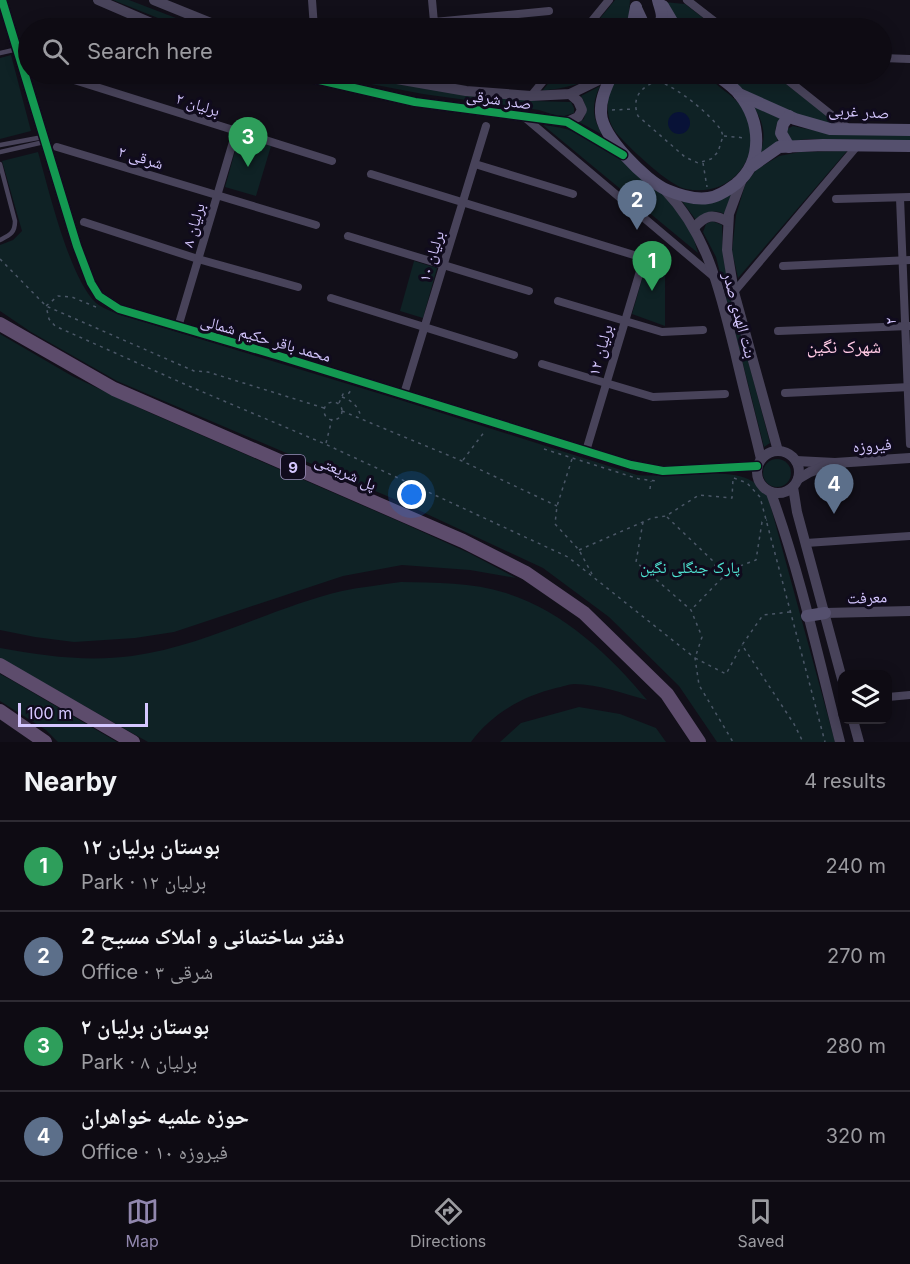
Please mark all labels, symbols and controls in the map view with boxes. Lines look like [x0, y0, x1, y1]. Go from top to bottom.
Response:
search box [18, 18, 892, 84]
icon: search [39, 35, 72, 68]
text: Search here [87, 38, 213, 64]
street label: صدر شرقی [465, 85, 533, 114]
street label: برلیان ۲ [173, 88, 223, 121]
street label: صدر غربی [828, 99, 890, 124]
pin: 3 [228, 118, 268, 167]
street label: ۲ شرقی [116, 141, 166, 174]
pin: 2 [618, 180, 656, 230]
street label: برلیان ۸ [177, 201, 210, 250]
street label: برلیان ۱۰ [414, 228, 449, 284]
pin: 1 [632, 242, 672, 291]
street label: بنت الهدی صدر [718, 269, 761, 360]
street label: محمد باقر حکیم شمالی [198, 310, 333, 367]
street label: ۲ [880, 317, 900, 325]
street label: برلیان ۱۲ [583, 322, 618, 378]
district label: شهرک نگین [807, 336, 881, 358]
street label: فیروزه [852, 434, 892, 456]
street label: پل شریعتی [312, 450, 380, 495]
road number: 9 [281, 455, 305, 479]
pin: 4 [814, 464, 854, 514]
your location [397, 480, 426, 509]
park label: پارک جنگلی نگین [640, 557, 740, 578]
street label: معرفت [847, 586, 887, 608]
map controls [838, 670, 892, 724]
button: layers [838, 670, 892, 724]
scale bar [18, 700, 148, 728]
text: 100 m [27, 703, 72, 723]
text: Nearby [24, 766, 117, 797]
text: 4 results [804, 769, 886, 793]
text: بوستان برلیان ۱۲ [81, 833, 220, 859]
text: 1 [39, 854, 48, 878]
text: 240 m [825, 854, 886, 878]
text: Park · برلیان ۱۲ [81, 870, 206, 894]
text: دفتر ساختمانی و املاک مسیح 2 [81, 923, 344, 949]
text: 2 [37, 944, 50, 968]
text: 270 m [827, 944, 886, 968]
text: Office · ۳ شرقی [81, 960, 213, 984]
text: بوستان برلیان ۲ [81, 1013, 209, 1039]
text: 3 [37, 1034, 50, 1058]
text: 280 m [826, 1034, 886, 1058]
text: Park · برلیان ۸ [81, 1050, 197, 1074]
text: حوزه علمیه خواهران [81, 1103, 249, 1129]
text: 4 [37, 1124, 50, 1148]
text: 320 m [826, 1124, 886, 1148]
text: Office · فیروزه ۱۰ [81, 1140, 228, 1164]
tab: Map [126, 1195, 159, 1251]
tab: Directions [410, 1195, 486, 1251]
tab: Saved [738, 1195, 784, 1251]

